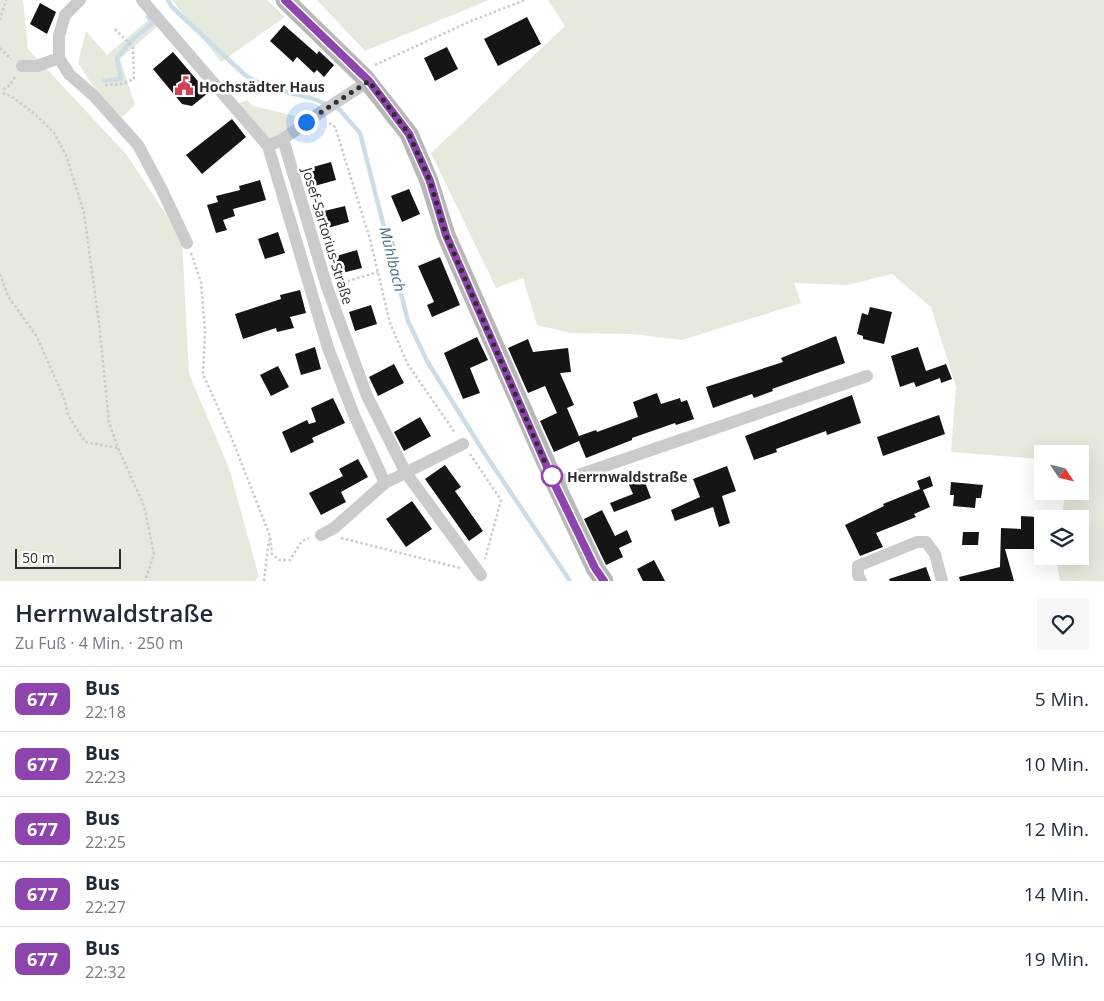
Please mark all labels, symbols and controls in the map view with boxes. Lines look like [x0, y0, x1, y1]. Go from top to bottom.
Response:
public building icon: Hochstädter Haus [173, 75, 195, 97]
place label: Hochstädter Haus [199, 77, 325, 96]
your location [294, 110, 319, 135]
street label: Josef-Sartorius-Straße [298, 163, 358, 307]
water label: Mühlbach [375, 224, 411, 294]
north arrow [1034, 445, 1089, 500]
map controls [1034, 445, 1089, 565]
marker: Herrnwaldstraße [541, 465, 563, 487]
place label: Herrnwaldstraße [567, 467, 688, 486]
button: layers [1034, 510, 1089, 565]
scale bar [15, 546, 121, 569]
text: 50 m [22, 548, 55, 567]
text: Herrnwaldstraße [15, 596, 213, 629]
button: heart [1037, 598, 1089, 650]
text: Zu Fuß · 4 Min. · 250 m [15, 632, 183, 654]
text: Bus [85, 675, 120, 701]
text: 5 Min. [1035, 686, 1089, 712]
text: 677 [27, 687, 58, 711]
text: 22:18 [85, 701, 126, 723]
text: Bus [85, 740, 120, 766]
text: 10 Min. [1024, 751, 1089, 777]
text: 677 [27, 752, 58, 776]
text: 22:23 [85, 766, 126, 788]
text: Bus [85, 805, 120, 831]
text: 12 Min. [1024, 816, 1089, 842]
text: 677 [27, 817, 58, 841]
text: 22:25 [85, 831, 126, 853]
text: Bus [85, 870, 120, 896]
text: 14 Min. [1024, 881, 1089, 907]
text: 677 [27, 882, 58, 906]
text: 22:27 [85, 896, 126, 918]
text: Bus [85, 935, 120, 961]
text: 19 Min. [1024, 946, 1089, 972]
text: 677 [27, 947, 58, 971]
text: 22:32 [85, 961, 126, 983]

